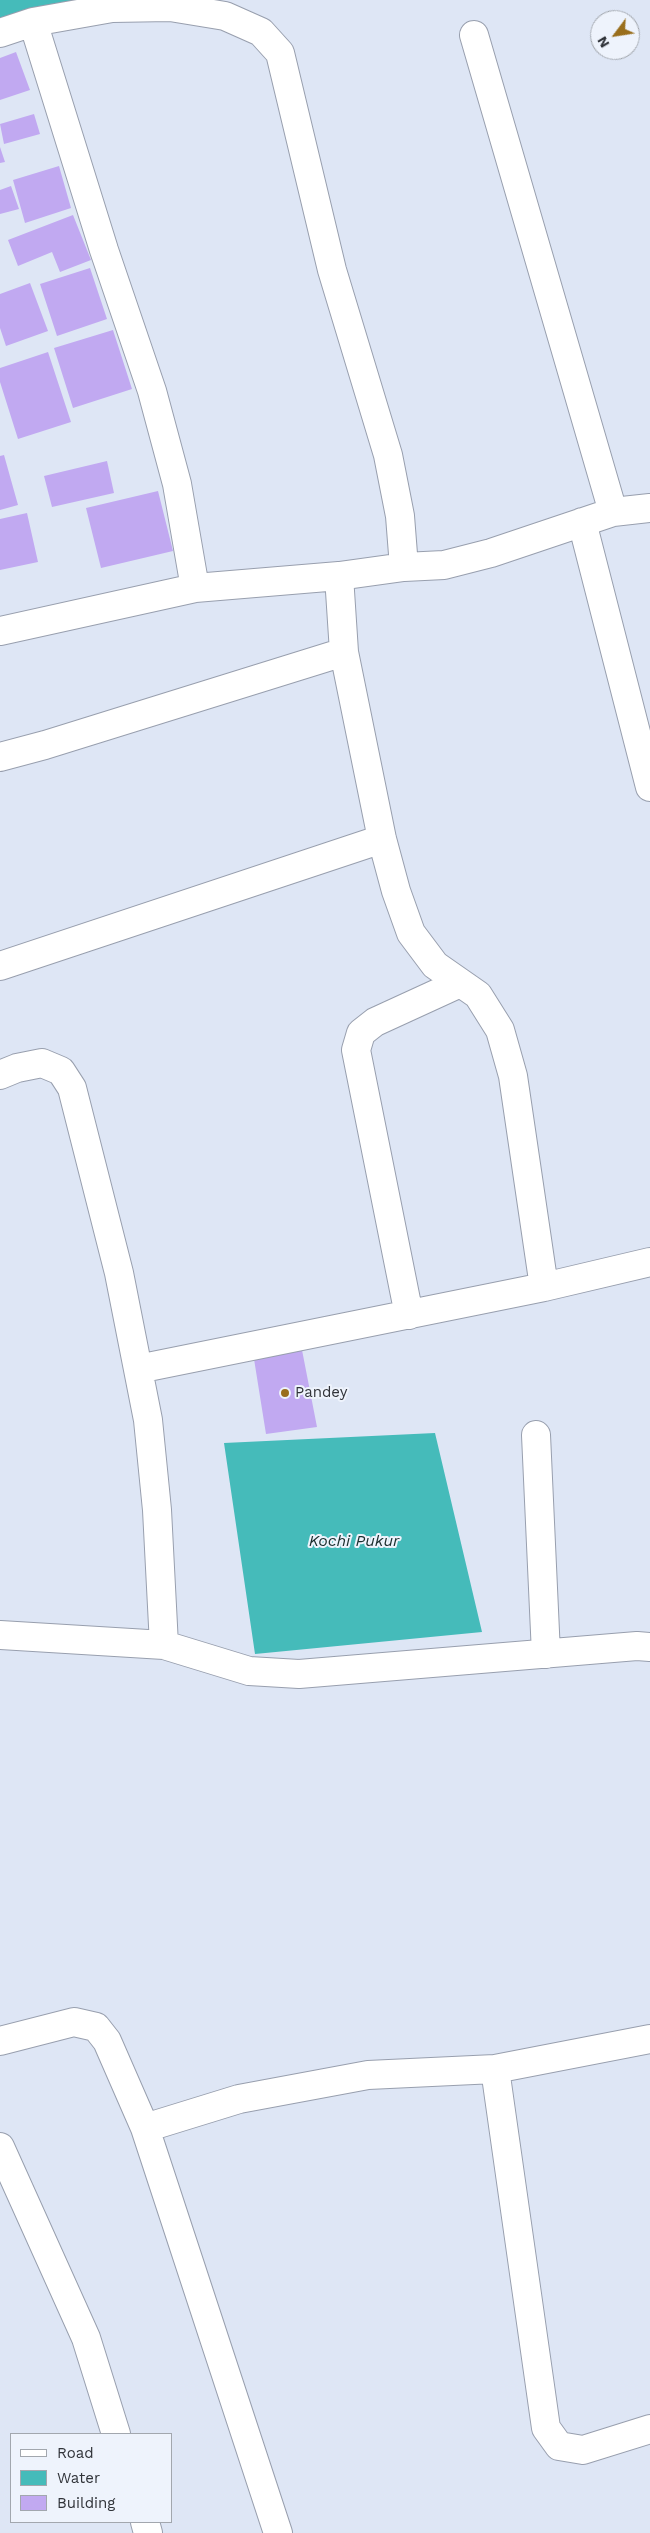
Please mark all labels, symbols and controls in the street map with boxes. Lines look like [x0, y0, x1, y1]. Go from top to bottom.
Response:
north arrow [590, 10, 640, 60]
text: N [593, 34, 613, 51]
place label: Pandey [295, 1384, 347, 1402]
marker: Pandey [279, 1387, 291, 1399]
water label: Kochi Pukur [309, 1531, 399, 1551]
legend [10, 2433, 172, 2523]
text: Road [57, 2444, 94, 2462]
text: Water [57, 2469, 100, 2487]
text: Building [57, 2494, 115, 2512]

